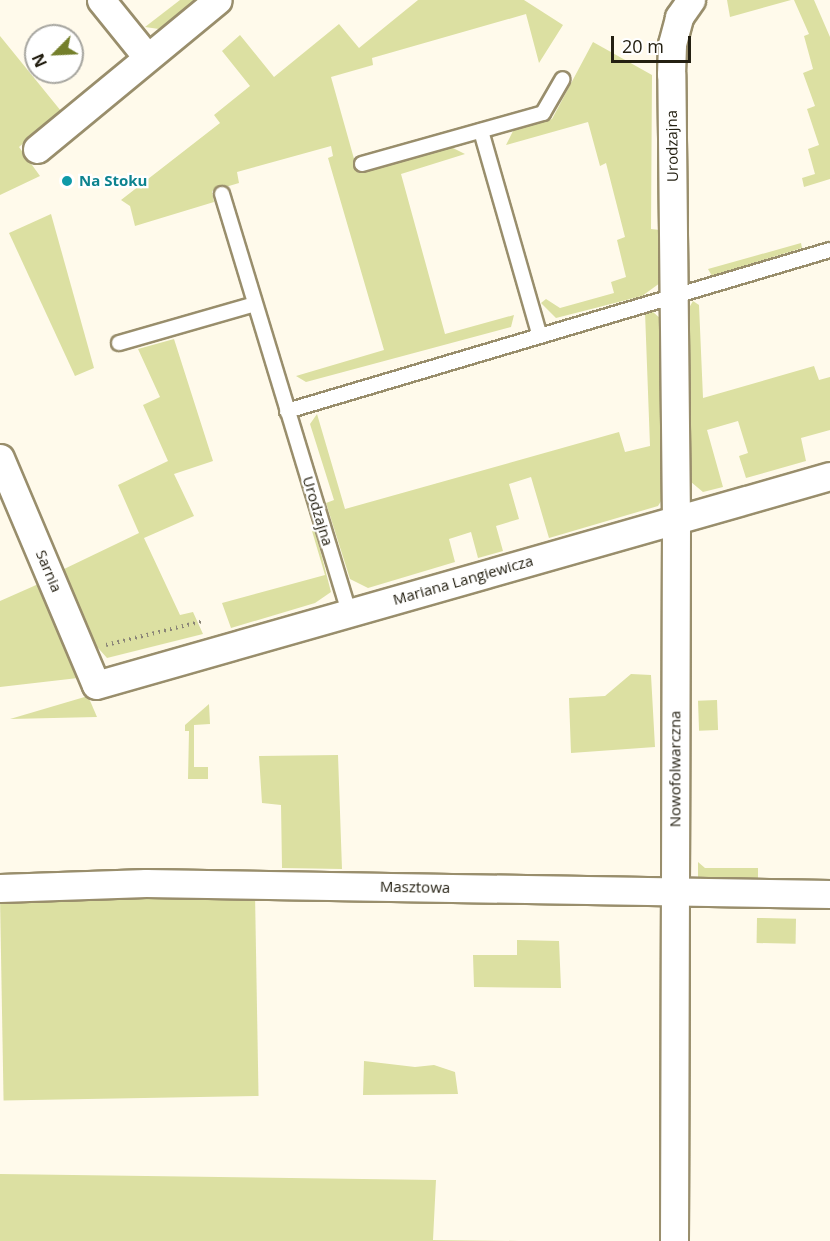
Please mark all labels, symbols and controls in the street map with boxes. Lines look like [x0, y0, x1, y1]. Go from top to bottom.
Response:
north arrow [24, 24, 84, 84]
scale bar [614, 24, 694, 62]
text: 20 m [622, 34, 664, 58]
text: N [27, 50, 52, 71]
street label: Urodzajna [662, 110, 682, 182]
place label: Na Stoku [79, 172, 147, 190]
marker: Na Stoku [60, 174, 74, 188]
street label: Urodzajna [299, 474, 337, 548]
street label: Sarnia [32, 547, 66, 595]
street label: Mariana Langiewicza [391, 551, 535, 609]
street label: Nowofolwarczna [666, 711, 684, 827]
street label: Masztowa [380, 877, 450, 897]

